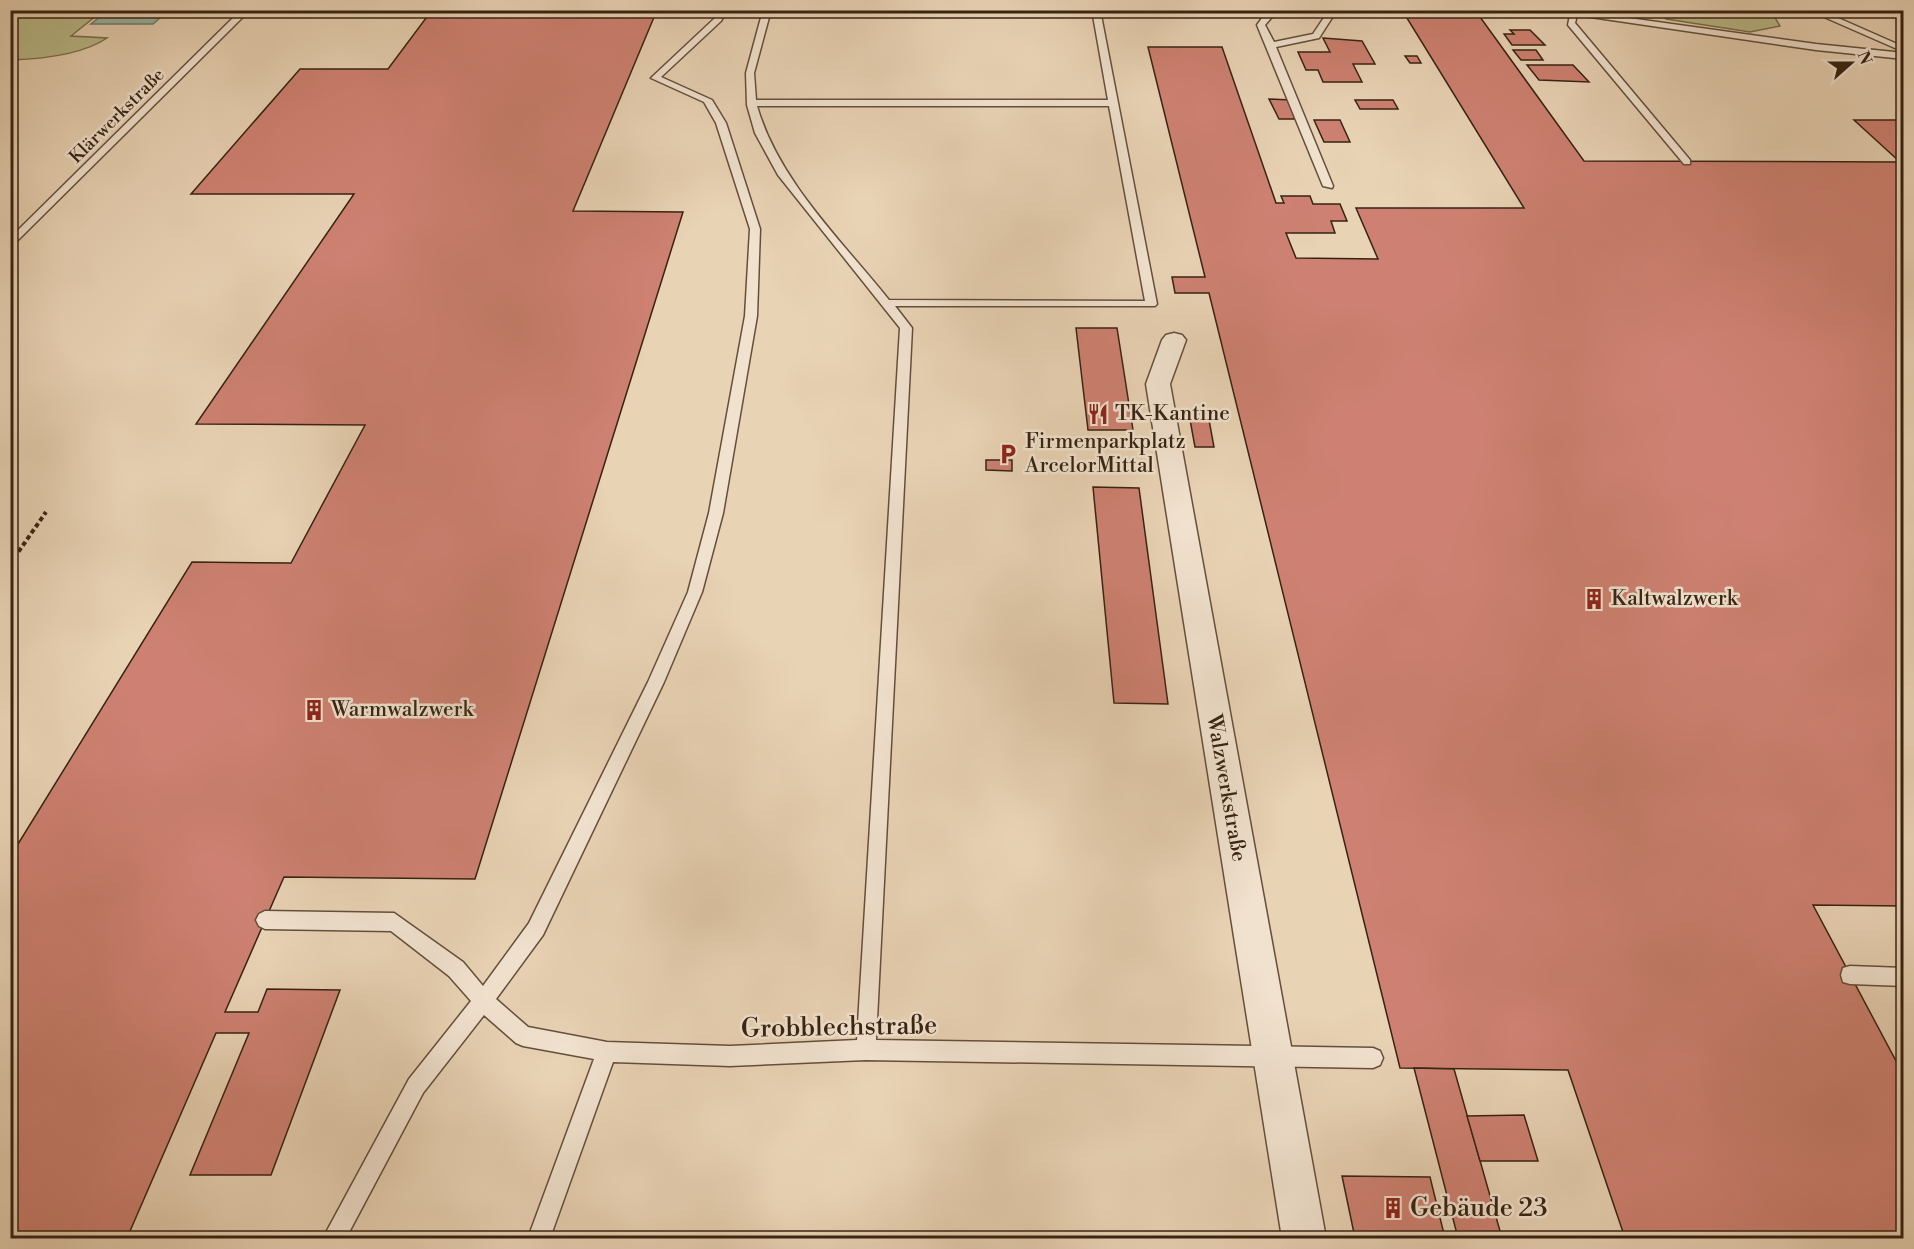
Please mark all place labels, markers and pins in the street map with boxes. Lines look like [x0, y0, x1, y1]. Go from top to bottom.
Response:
place label: TK-Kantine [1115, 401, 1230, 427]
restaurant icon: TK-Kantine [1086, 402, 1110, 426]
place label: Firmenparkplatz ArcelorMittal [1024, 429, 1186, 479]
parking icon: Firmenparkplatz ArcelorMittal [996, 442, 1020, 466]
place label: Kaltwalzwerk [1611, 586, 1739, 612]
building icon: Kaltwalzwerk [1582, 587, 1606, 611]
place label: Warmwalzwerk [330, 697, 474, 723]
building icon: Warmwalzwerk [302, 698, 326, 722]
place label: Gebäude 23 [1410, 1192, 1548, 1224]
building icon: Gebäude 23 [1381, 1196, 1405, 1220]

